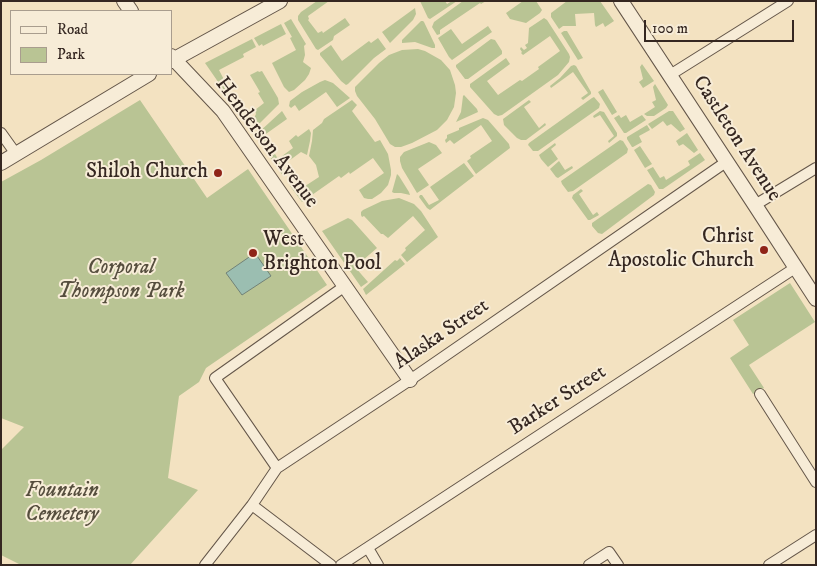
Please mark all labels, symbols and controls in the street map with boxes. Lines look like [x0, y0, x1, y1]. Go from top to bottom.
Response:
legend [10, 10, 172, 75]
scale bar [647, 10, 797, 42]
text: 100 m [652, 19, 688, 38]
text: Road [57, 20, 88, 39]
text: Park [57, 45, 85, 64]
street label: Castleton Avenue [686, 72, 786, 206]
street label: Henderson Avenue [209, 73, 323, 213]
place label: Shiloh Church [86, 160, 208, 186]
marker: Shiloh Church [212, 167, 224, 179]
place label: Christ Apostolic Church [608, 225, 754, 275]
place label: West Brighton Pool [263, 228, 381, 278]
marker: Christ Apostolic Church [758, 244, 770, 256]
marker: West Brighton Pool [247, 247, 259, 259]
park label: Corporal Thompson Park [57, 256, 185, 306]
street label: Alaska Street [390, 294, 494, 376]
street label: Barker Street [505, 360, 611, 442]
park label: Fountain Cemetery [25, 479, 99, 529]

